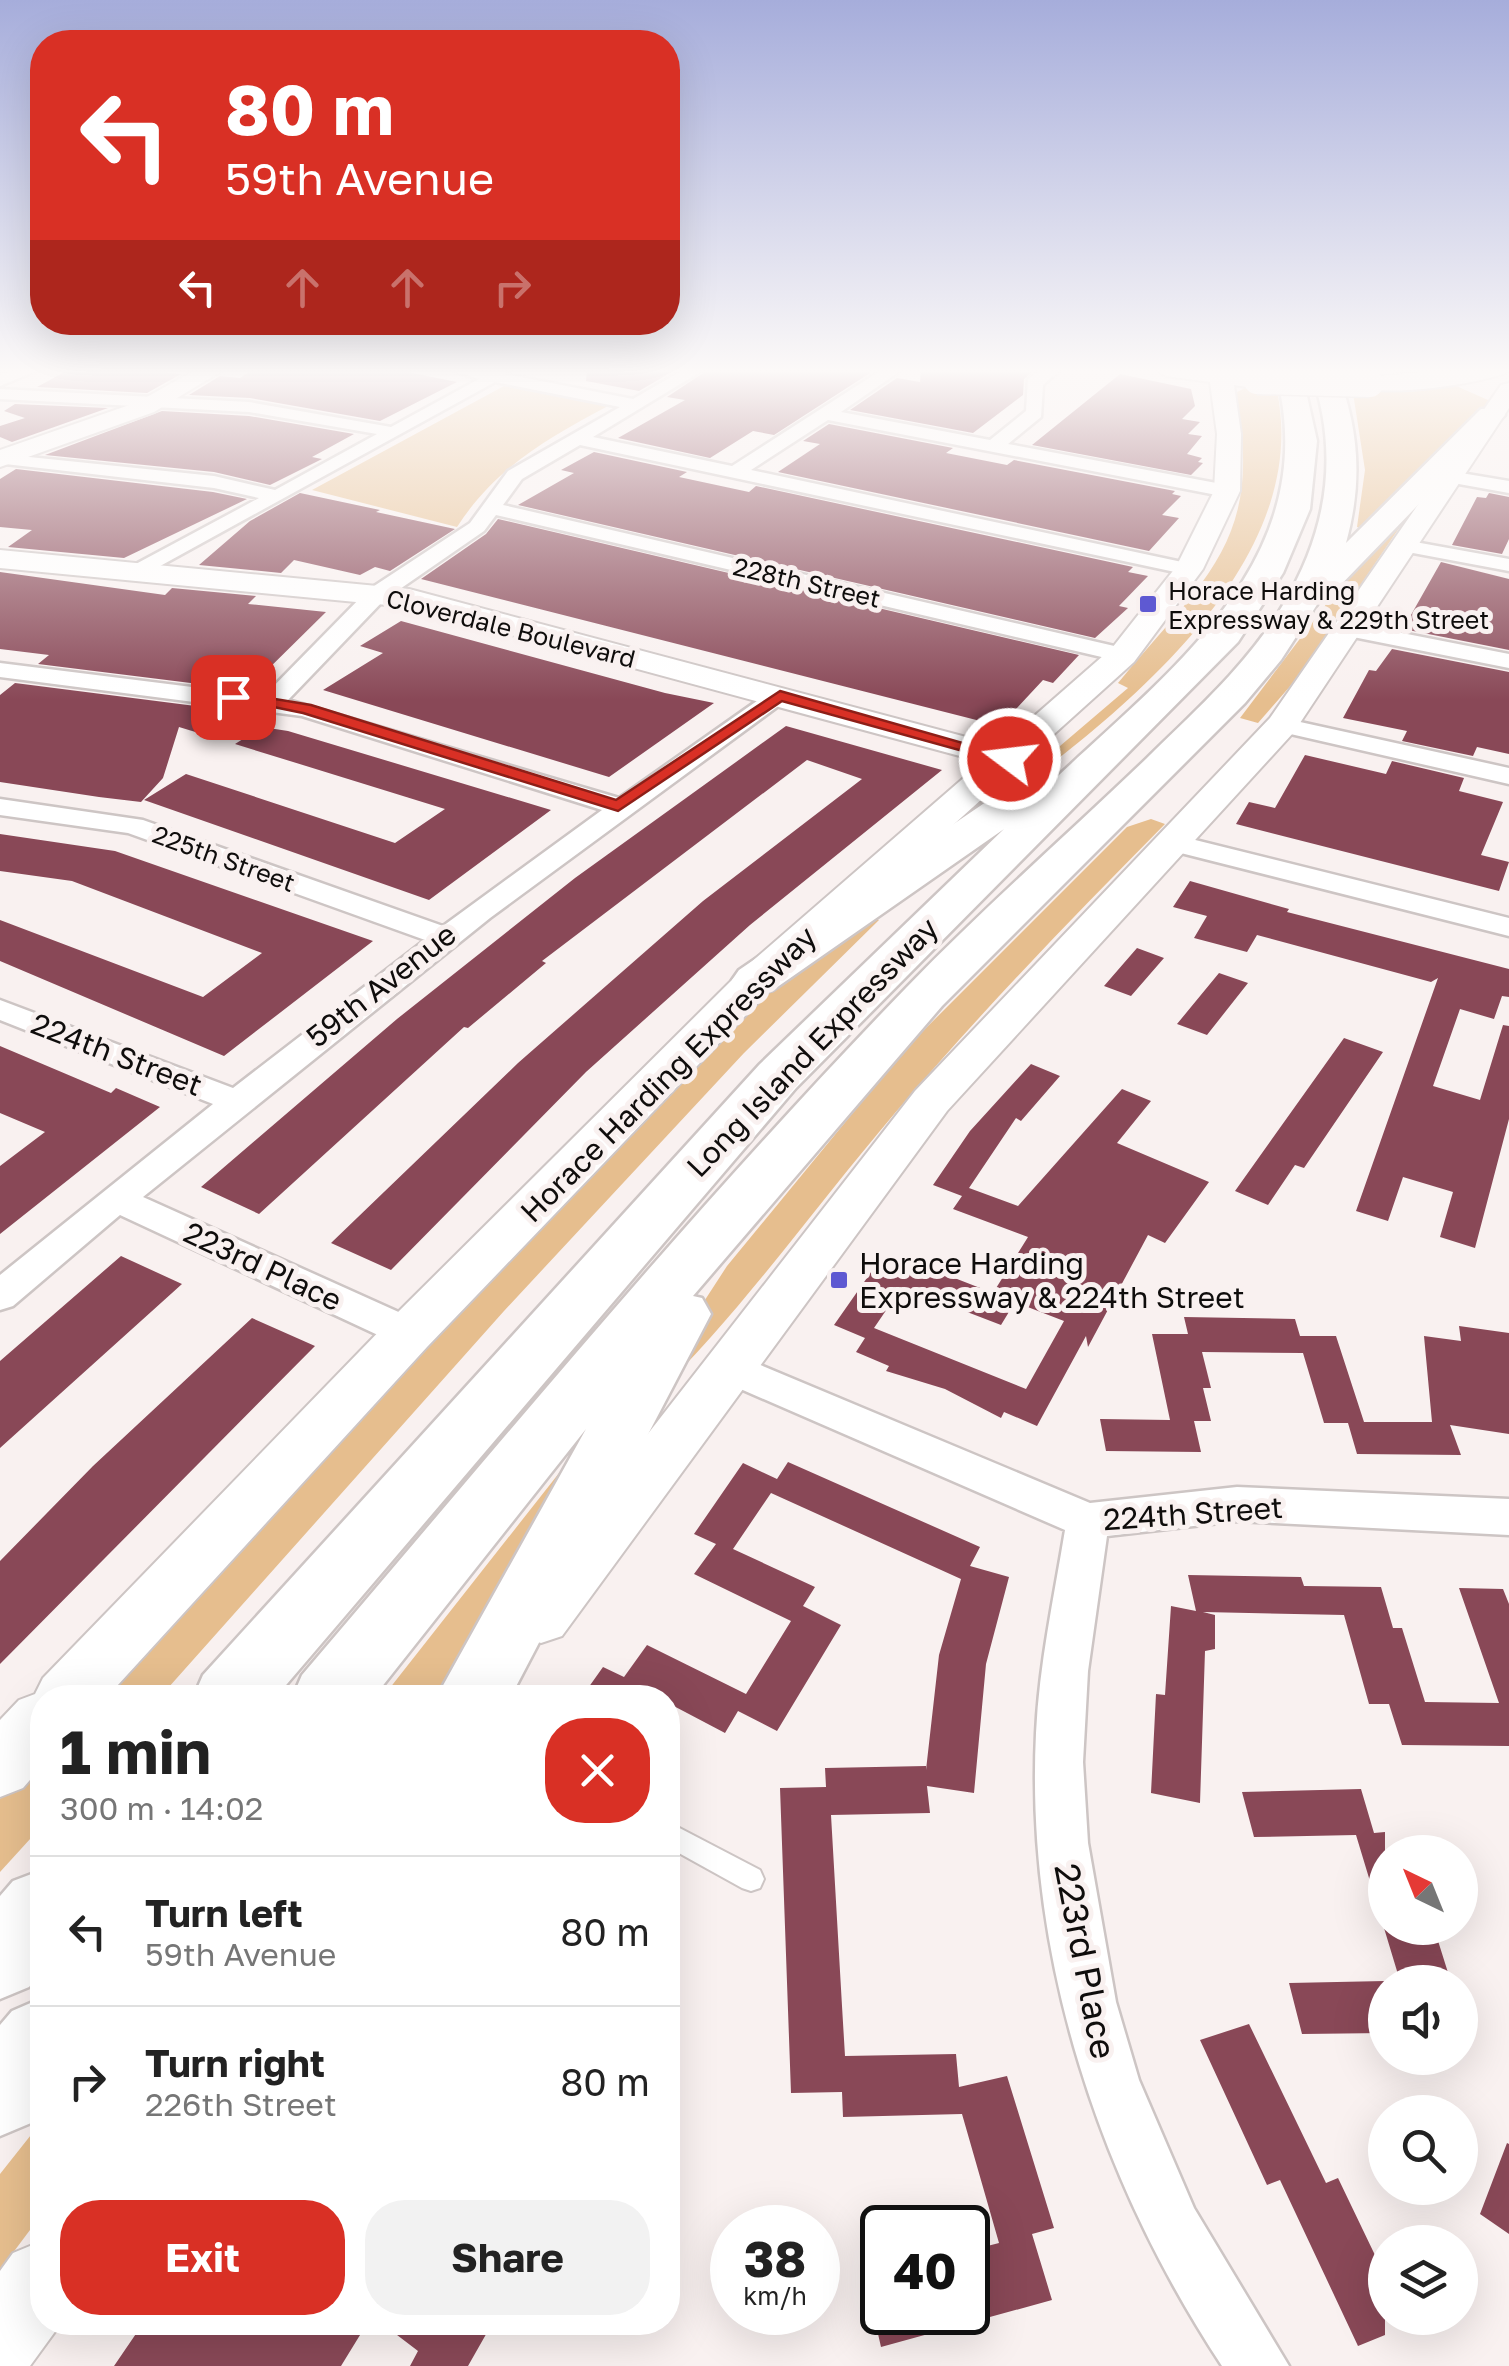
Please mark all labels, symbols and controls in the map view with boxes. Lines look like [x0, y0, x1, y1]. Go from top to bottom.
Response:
text: 80 m [225, 66, 394, 150]
icon: left [60, 70, 190, 200]
text: 59th Avenue [225, 151, 494, 205]
icon: left [170, 260, 225, 315]
icon: ahead [275, 260, 330, 315]
icon: ahead [380, 260, 435, 315]
icon: right [485, 260, 540, 315]
street label: 228th Street [730, 550, 884, 614]
place label: Horace Harding Expressway & 229th Street [1168, 575, 1489, 635]
street label: Cloverdale Boulevard [383, 582, 639, 674]
marker: Horace Harding Expressway & 229th Street [1137, 593, 1159, 615]
pin [191, 655, 276, 740]
icon: arrive [206, 670, 261, 725]
position arrow [958, 707, 1062, 811]
street label: 225th Street [149, 818, 299, 898]
street label: Long Island Expressway [679, 910, 945, 1184]
street label: 59th Avenue [299, 916, 463, 1054]
street label: Horace Harding Expressway [513, 919, 823, 1229]
street label: 224th Street [27, 1005, 207, 1103]
street label: 223rd Place [179, 1214, 347, 1318]
place label: Horace Harding Expressway & 224th Street [859, 1245, 1245, 1315]
marker: Horace Harding Expressway & 224th Street [828, 1269, 850, 1291]
street label: 224th Street [1102, 1489, 1284, 1537]
text: 1 min [60, 1715, 211, 1787]
button: close [545, 1718, 650, 1823]
text: 300 m · 14:02 [60, 1789, 263, 1827]
north arrow [1368, 1835, 1478, 1945]
map controls [1368, 1835, 1478, 2335]
street label: 223rd Place [1047, 1860, 1125, 2062]
text: Turn left [145, 1890, 303, 1935]
icon: left [60, 1904, 115, 1959]
text: 80 m [560, 1909, 650, 1954]
text: 59th Avenue [145, 1935, 336, 1973]
button: sound [1368, 1965, 1478, 2075]
text: Turn right [145, 2040, 325, 2085]
icon: right [60, 2054, 115, 2109]
text: 80 m [560, 2059, 650, 2104]
text: 226th Street [145, 2085, 337, 2123]
button: search [1368, 2095, 1478, 2205]
button: Exit [60, 2200, 345, 2315]
button: Share [365, 2200, 650, 2315]
speed limit sign: 40 [860, 2205, 990, 2335]
button: layers [1368, 2225, 1478, 2335]
text: 38 [744, 2228, 806, 2288]
text: km/h [743, 2280, 807, 2311]

